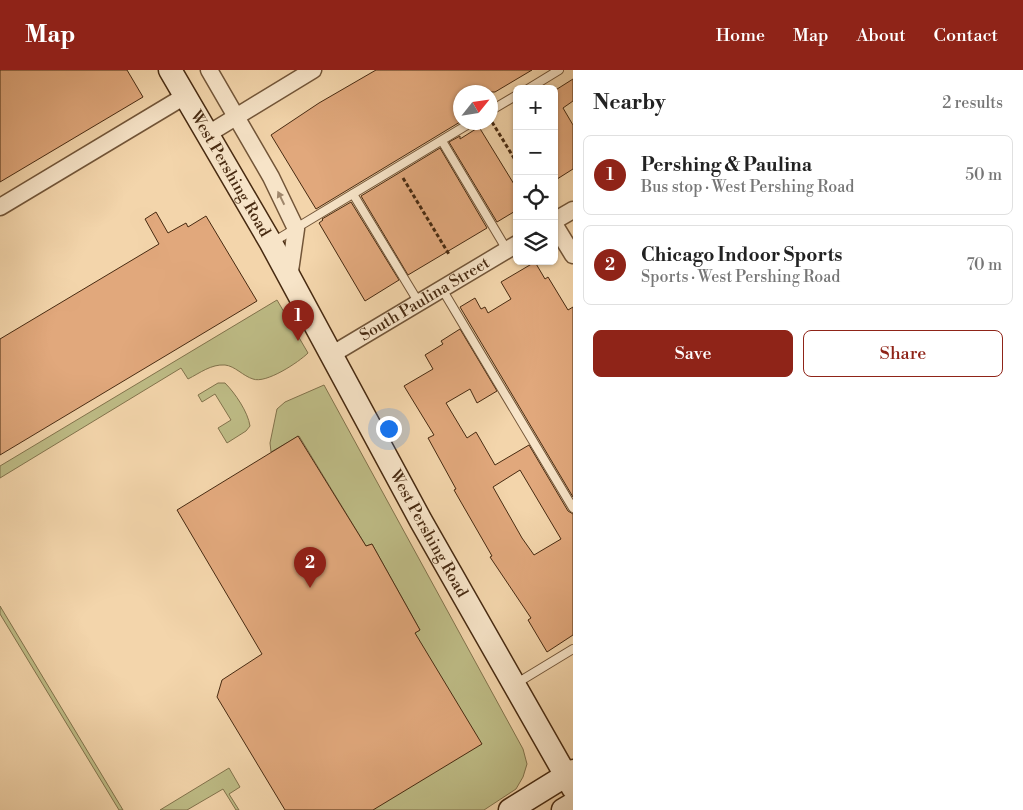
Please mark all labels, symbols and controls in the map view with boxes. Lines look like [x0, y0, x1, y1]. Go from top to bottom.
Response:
text: Map [25, 20, 75, 50]
text: Home [716, 24, 765, 47]
text: Map [793, 24, 829, 47]
text: About [857, 24, 906, 47]
text: Contact [934, 24, 998, 47]
north arrow [453, 85, 498, 130]
map controls [513, 85, 558, 265]
button: + [513, 85, 558, 130]
text: Nearby [593, 90, 666, 116]
text: 2 results [942, 93, 1003, 113]
street label: West Pershing Road [185, 106, 275, 240]
button: − [513, 130, 558, 175]
text: Pershing & Paulina [641, 153, 812, 177]
text: 1 [606, 165, 614, 185]
text: 50 m [965, 165, 1002, 185]
button: locate [513, 175, 558, 220]
text: Bus stop · West Pershing Road [641, 177, 854, 197]
one-way arrow [277, 191, 285, 205]
button: layers [513, 220, 558, 265]
text: Chicago Indoor Sports [641, 243, 843, 267]
street label: South Paulina Street [356, 252, 493, 346]
text: 2 [605, 255, 615, 275]
text: 70 m [966, 255, 1002, 275]
text: Sports · West Pershing Road [641, 267, 840, 287]
pin: 1 [282, 300, 314, 341]
button: Save [593, 330, 793, 377]
button: Share [803, 330, 1003, 377]
your location [376, 416, 402, 442]
street label: West Pershing Road [385, 466, 472, 601]
pin: 2 [294, 547, 326, 588]

